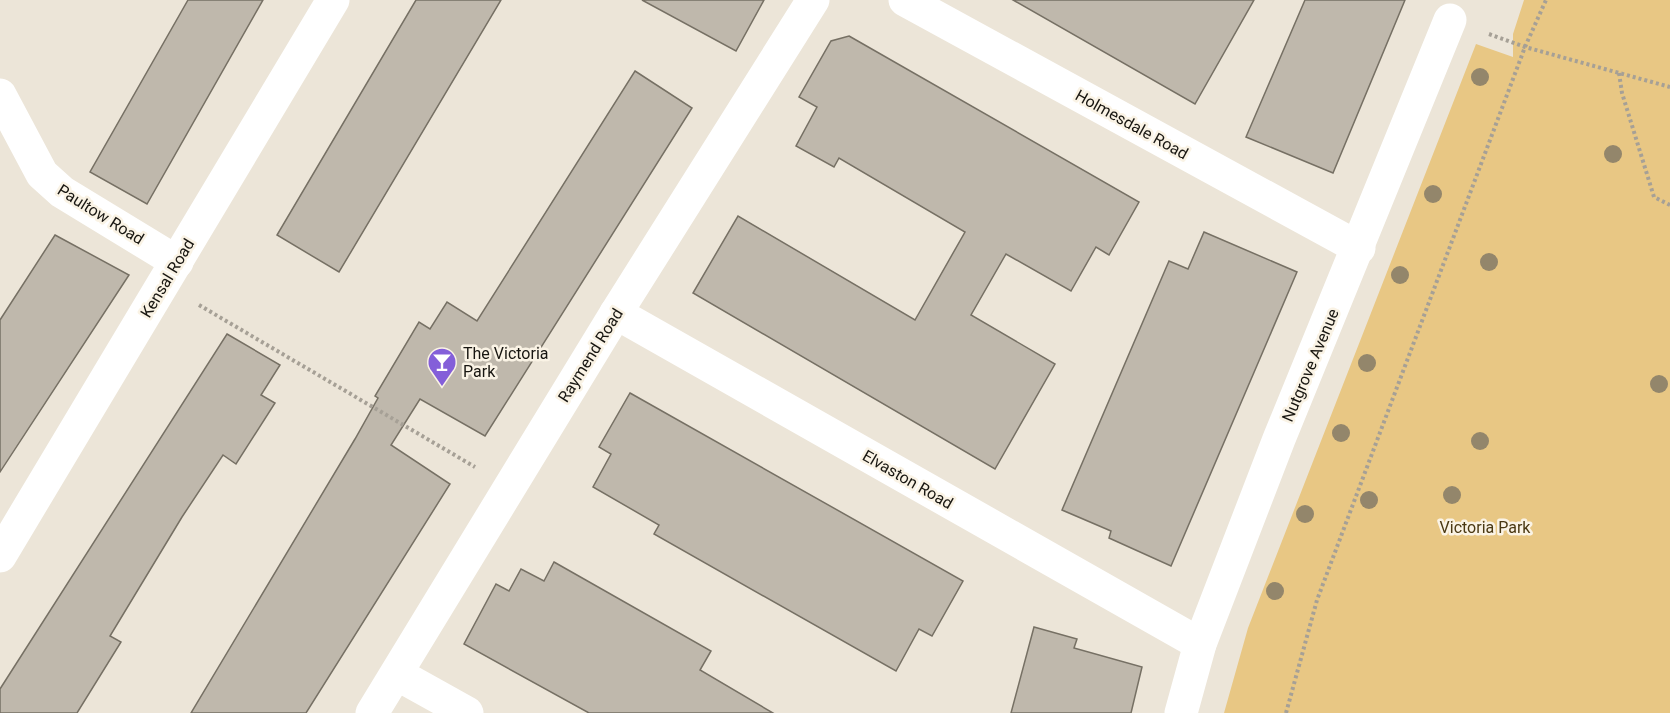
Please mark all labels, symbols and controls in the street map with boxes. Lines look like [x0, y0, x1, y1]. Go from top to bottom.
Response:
street label: Holmesdale Road [1072, 86, 1191, 163]
street label: Paultow Road [54, 180, 147, 249]
street label: Kensal Road [136, 235, 198, 321]
street label: Raymend Road [554, 305, 627, 406]
street label: Nutgrove Avenue [1278, 306, 1343, 425]
place label: The Victoria Park [463, 344, 548, 381]
bar icon: The Victoria Park [426, 346, 458, 388]
street label: Elvaston Road [859, 446, 956, 513]
park label: Victoria Park [1440, 518, 1531, 537]

